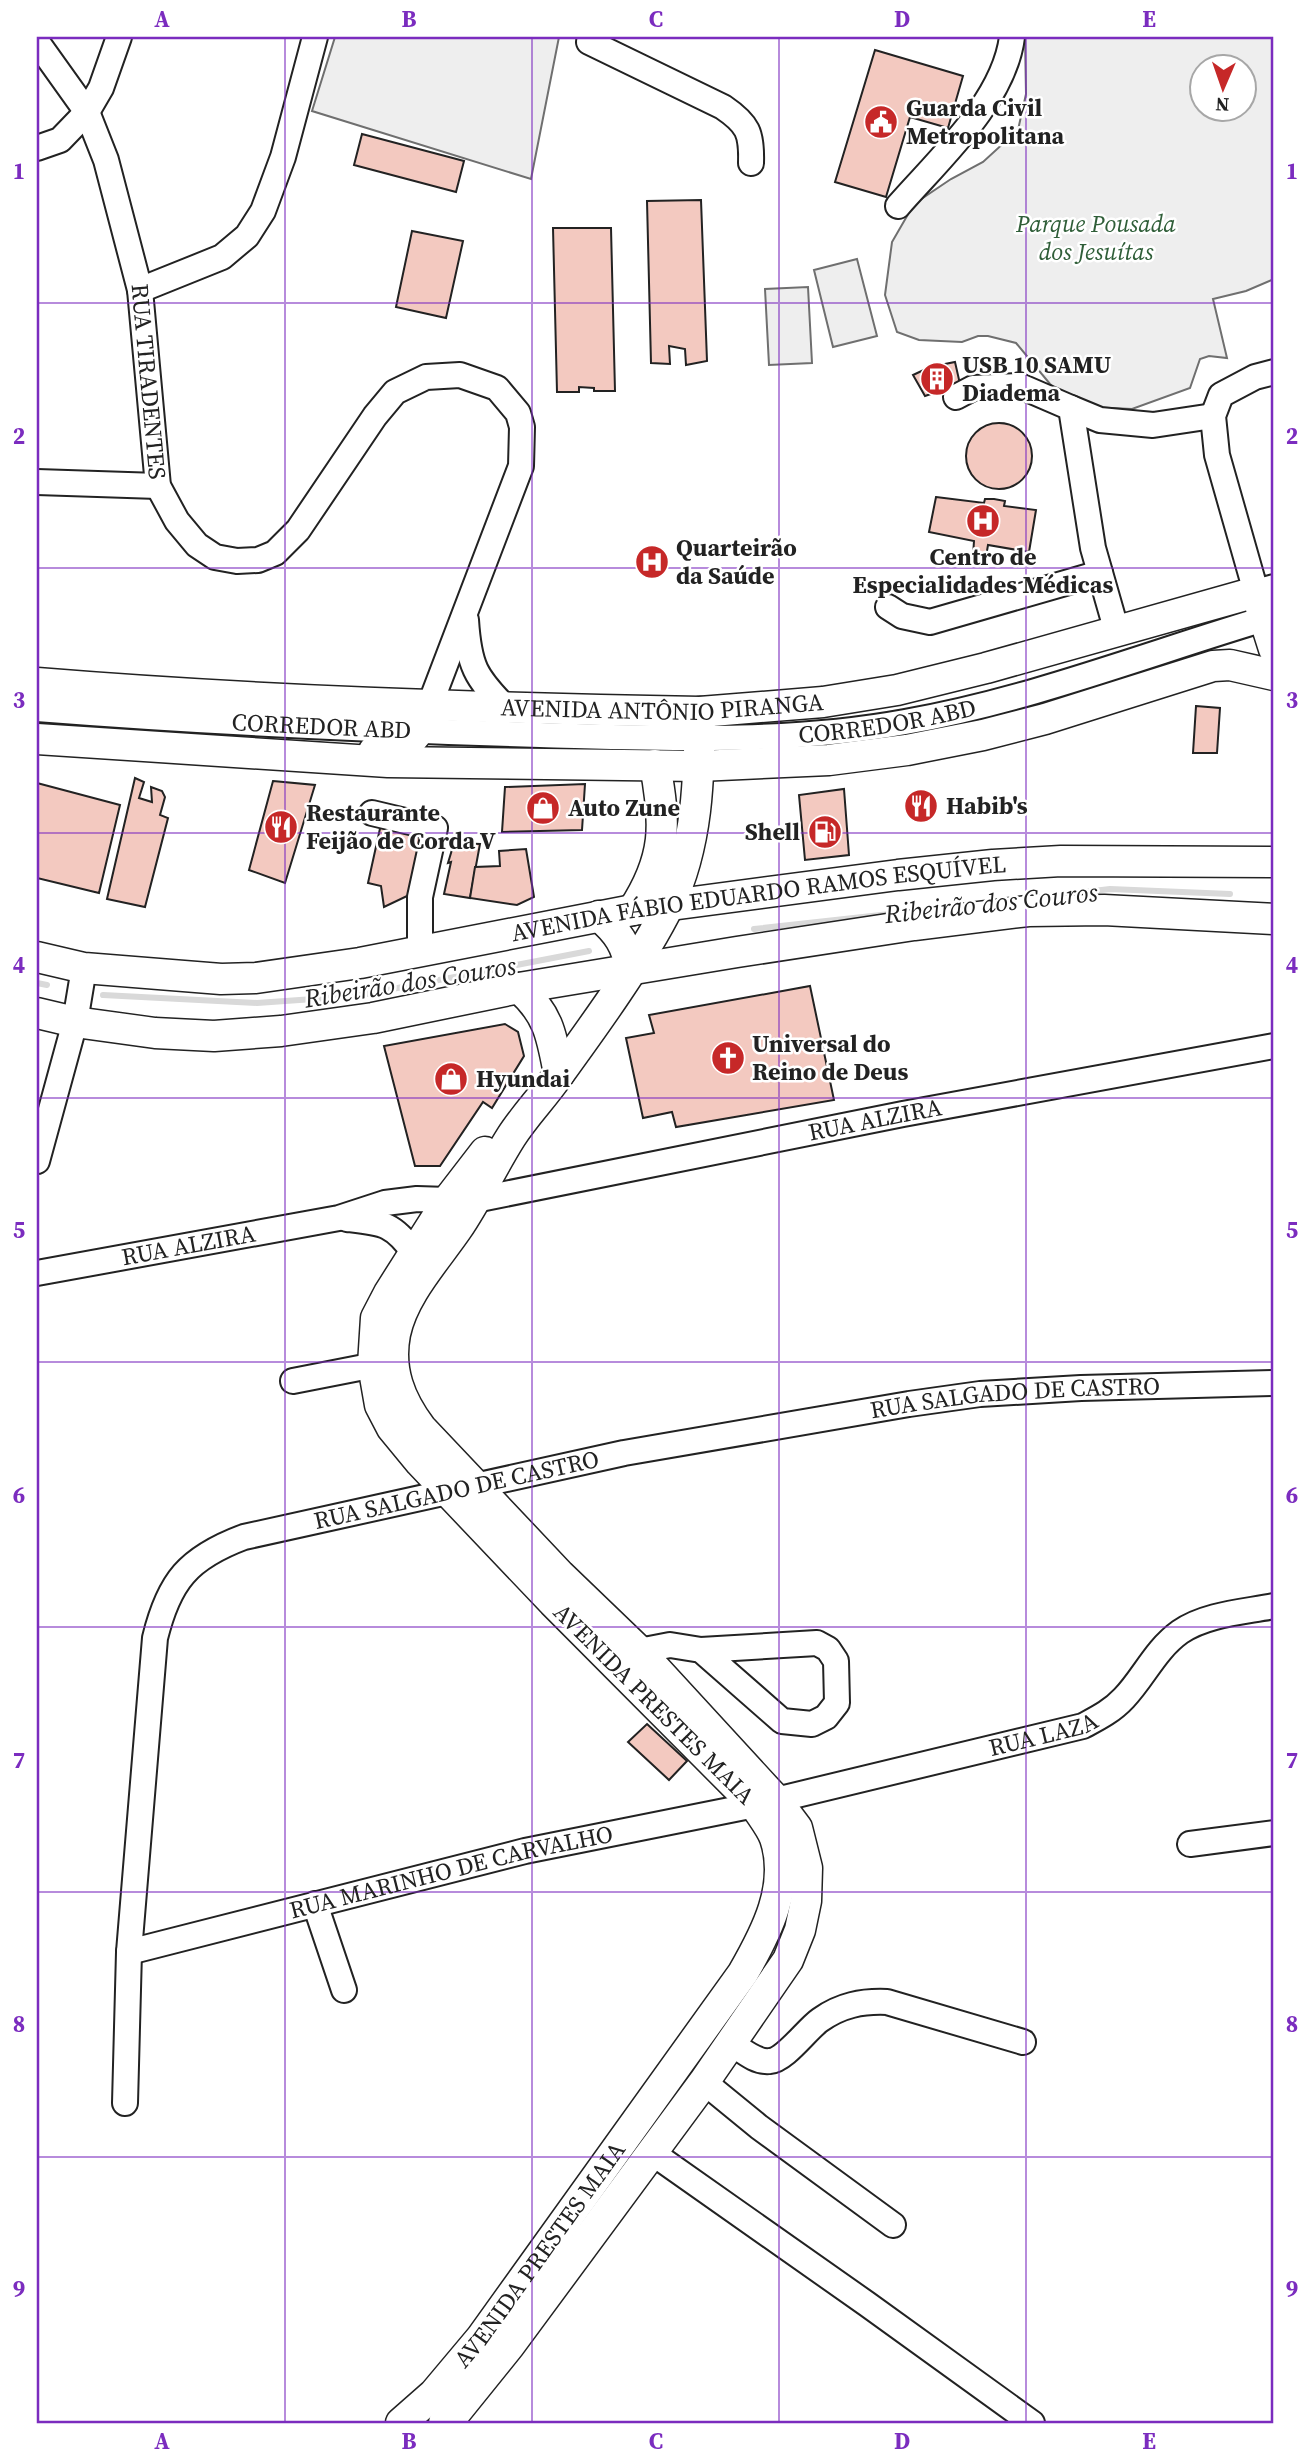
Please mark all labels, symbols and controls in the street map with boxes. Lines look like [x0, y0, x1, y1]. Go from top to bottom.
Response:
text: A [154, 3, 170, 35]
text: B [402, 3, 417, 35]
text: C [649, 3, 663, 35]
text: D [894, 3, 910, 35]
text: E [1142, 3, 1156, 35]
north arrow [1188, 52, 1258, 122]
place label: Guarda Civil Metropolitana [906, 91, 1065, 152]
text: N [1215, 92, 1230, 118]
public building icon: Guarda Civil Metropolitana [862, 103, 900, 141]
text: 1 [13, 155, 25, 187]
text: 1 [1286, 155, 1298, 187]
park label: Parque Pousada dos Jesuítas [1015, 207, 1176, 268]
street label: RUA TIRADENTES [124, 282, 174, 481]
place label: USB 10 SAMU Diadema [962, 348, 1111, 409]
building icon: USB 10 SAMU Diadema [918, 360, 956, 398]
text: 2 [13, 420, 25, 452]
text: 2 [1286, 420, 1298, 452]
hospital icon: Centro de Especialidades Médicas [964, 502, 1002, 540]
place label: Quarteirão da Saúde [676, 531, 797, 592]
place label: Centro de Especialidades Médicas [853, 540, 1114, 601]
hospital icon: Quarteirão da Saúde [633, 543, 671, 581]
text: 3 [13, 684, 25, 716]
text: 3 [1286, 684, 1298, 716]
street label: AVENIDA ANTÔNIO PIRANGA [500, 685, 825, 728]
street label: CORREDOR ABD [797, 691, 979, 751]
street label: CORREDOR ABD [231, 705, 412, 747]
restaurant icon: Habib's [902, 787, 940, 825]
shop icon: Auto Zune [524, 789, 562, 827]
place label: Habib's [946, 789, 1028, 822]
place label: Auto Zune [568, 791, 680, 824]
place label: Restaurante Feijão de Corda V [306, 796, 496, 857]
restaurant icon: Restaurante Feijão de Corda V [262, 808, 300, 846]
fuel station icon: Shell [806, 813, 844, 851]
place label: Shell [745, 815, 800, 848]
street label: AVENIDA FÁBIO EDUARDO RAMOS ESQUÍVEL [508, 847, 1007, 949]
water label: Ribeirão dos Couros [882, 874, 1100, 932]
water label: Ribeirão dos Couros [300, 947, 519, 1017]
text: 4 [13, 949, 25, 981]
text: 4 [1286, 949, 1298, 981]
place label: Universal do Reino de Deus [752, 1027, 909, 1088]
church icon: Universal do Reino de Deus [709, 1039, 747, 1077]
shop icon: Hyundai [432, 1060, 470, 1098]
place label: Hyundai [476, 1062, 571, 1095]
street label: RUA ALZIRA [805, 1090, 944, 1149]
text: 5 [13, 1214, 25, 1246]
text: 5 [1286, 1214, 1298, 1246]
street label: RUA ALZIRA [119, 1217, 258, 1273]
street label: RUA SALGADO DE CASTRO [867, 1369, 1160, 1426]
street label: RUA SALGADO DE CASTRO [311, 1442, 602, 1537]
text: 6 [13, 1479, 25, 1511]
text: 6 [1286, 1479, 1298, 1511]
street label: AVENIDA PRESTES MAIA [546, 1596, 762, 1812]
street label: RUA LAZA [985, 1704, 1104, 1764]
text: 7 [13, 1744, 25, 1776]
text: 7 [1286, 1744, 1298, 1776]
street label: RUA MARINHO DE CARVALHO [286, 1817, 616, 1926]
text: 8 [13, 2008, 25, 2040]
text: 8 [1286, 2008, 1298, 2040]
street label: AVENIDA PRESTES MAIA [446, 2135, 633, 2375]
text: 9 [13, 2273, 25, 2305]
text: 9 [1286, 2273, 1298, 2305]
text: A [154, 2425, 170, 2457]
text: B [402, 2425, 417, 2457]
text: C [649, 2425, 663, 2457]
text: D [894, 2425, 910, 2457]
text: E [1142, 2425, 1156, 2457]

